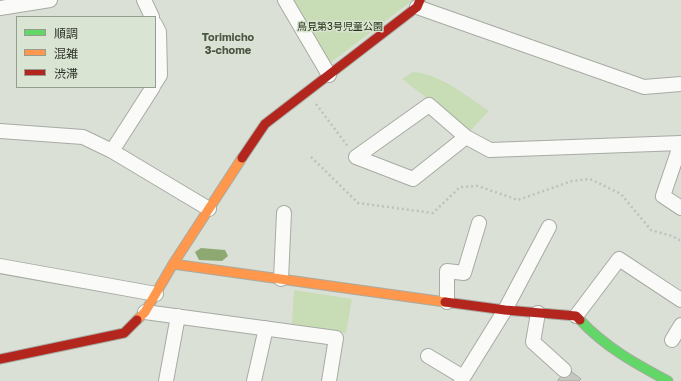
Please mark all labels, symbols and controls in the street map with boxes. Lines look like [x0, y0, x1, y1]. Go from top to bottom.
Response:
legend [16, 16, 156, 88]
park label: 鳥見第3号児童公園 [297, 21, 383, 33]
text: 順調 [54, 26, 78, 41]
district label: Torimicho 3-chome [202, 31, 254, 57]
text: 混雑 [54, 46, 78, 61]
text: 渋滞 [54, 66, 78, 81]

